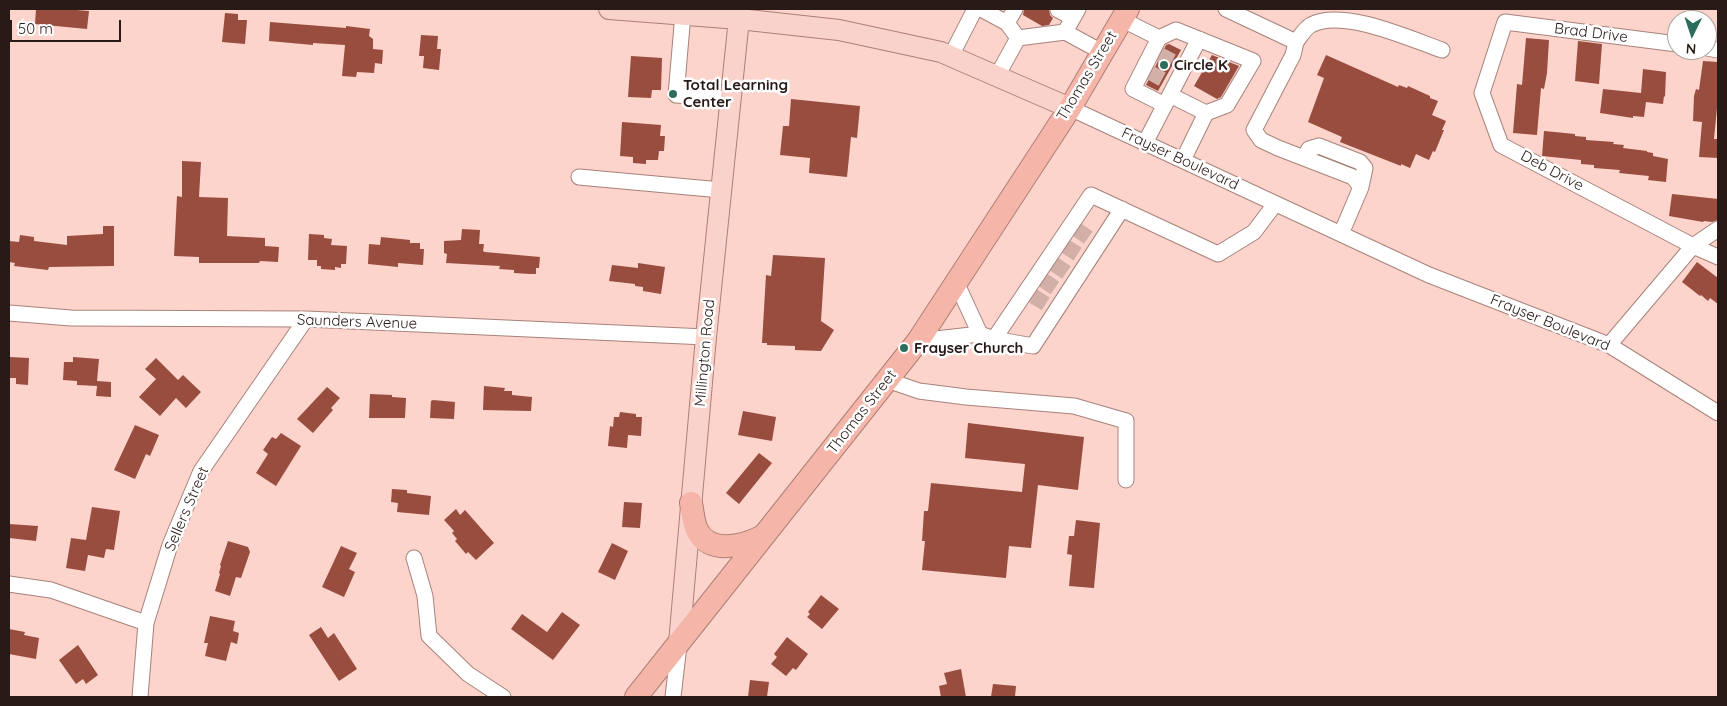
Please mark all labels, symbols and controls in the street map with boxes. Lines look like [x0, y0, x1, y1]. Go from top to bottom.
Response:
scale bar [12, 10, 124, 42]
north arrow [1667, 10, 1717, 60]
text: 50 m [18, 19, 53, 38]
street label: Brad Drive [1553, 20, 1629, 46]
street label: Thomas Street [1053, 28, 1121, 124]
text: N [1685, 40, 1697, 58]
place label: Circle K [1174, 56, 1228, 74]
marker: Circle K [1158, 59, 1170, 71]
place label: Total Learning Center [683, 76, 788, 111]
marker: Total Learning Center [667, 88, 679, 100]
street label: Frayser Boulevard [1118, 124, 1242, 194]
street label: Deb Drive [1517, 147, 1587, 195]
street label: Frayser Boulevard [1488, 291, 1612, 355]
street label: Millington Road [691, 299, 719, 407]
street label: Saunders Avenue [297, 311, 417, 333]
place label: Frayser Church [914, 339, 1023, 357]
marker: Frayser Church [898, 342, 910, 354]
street label: Thomas Street [824, 366, 900, 458]
street label: Sellers Street [161, 464, 213, 554]

